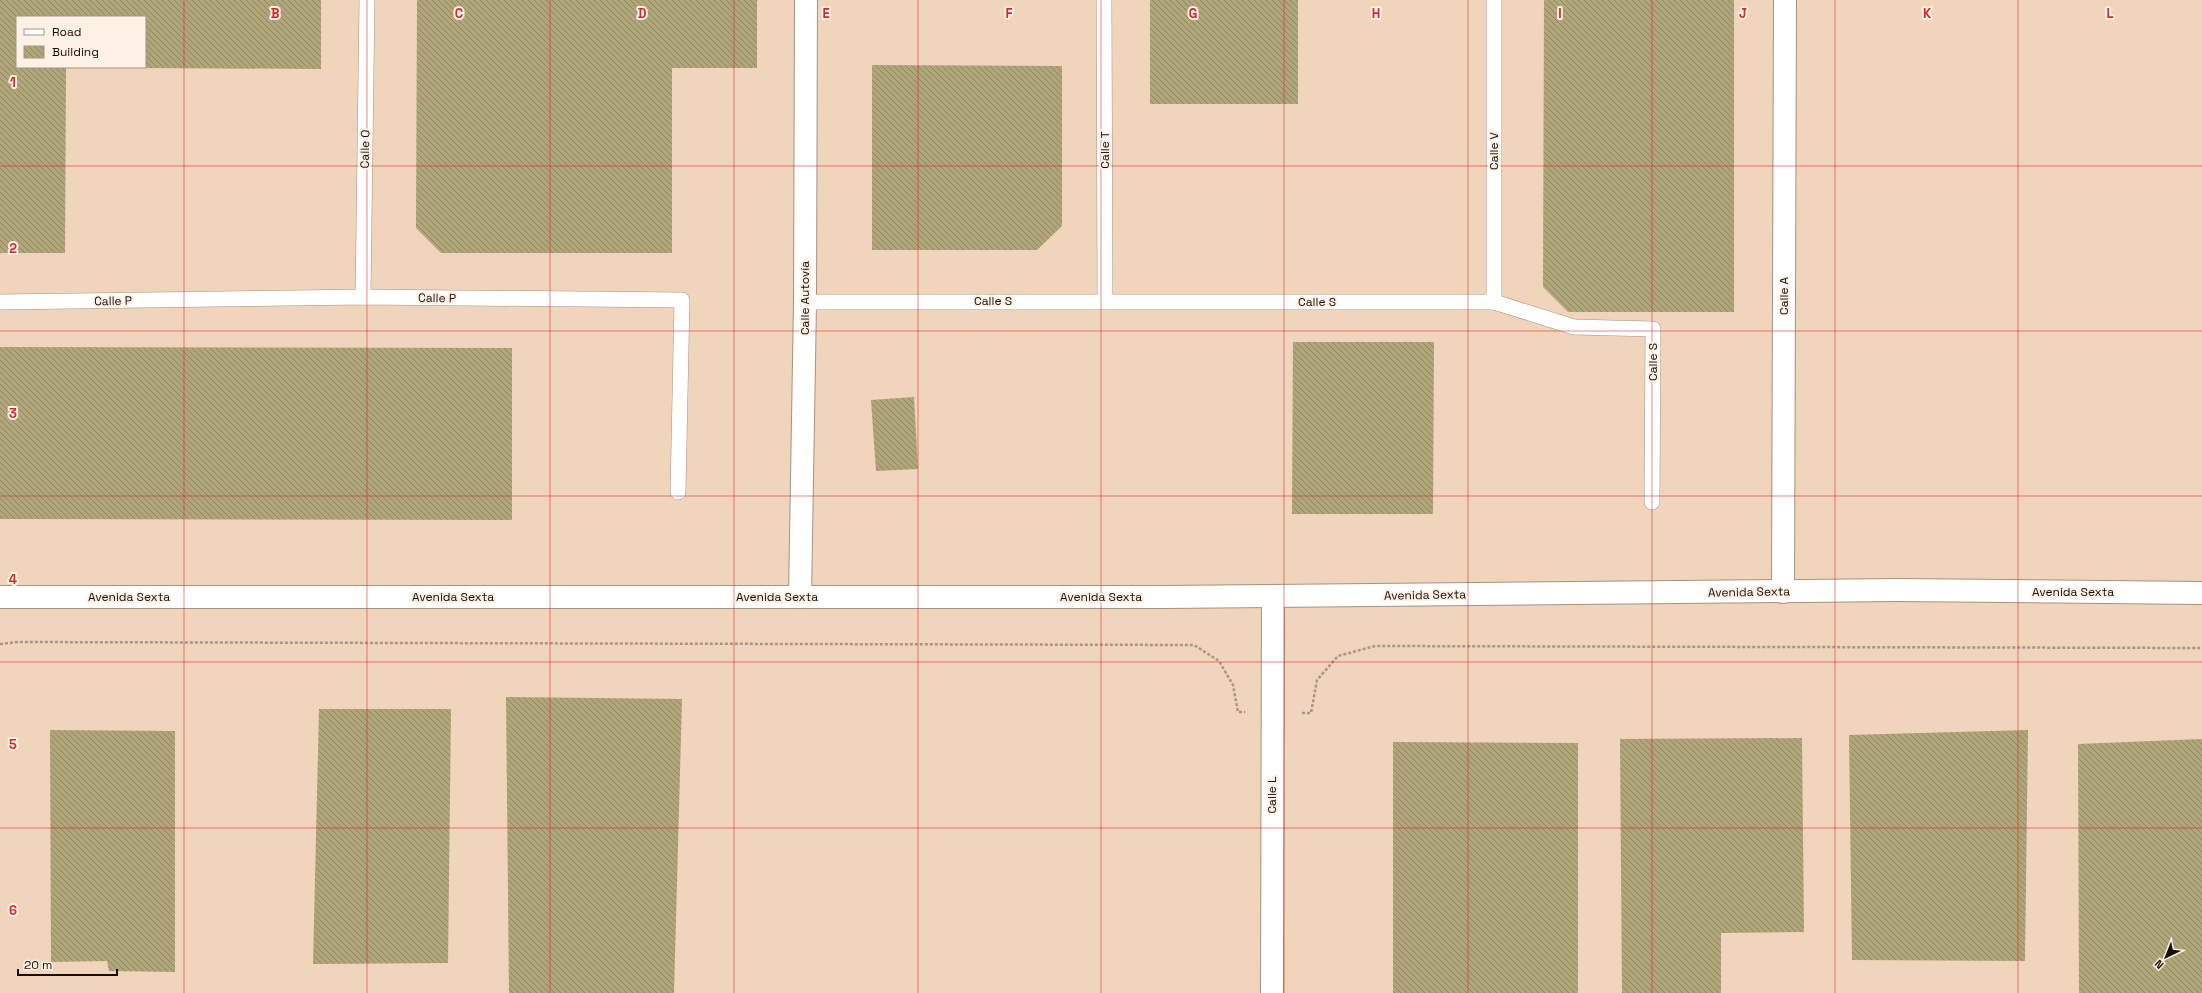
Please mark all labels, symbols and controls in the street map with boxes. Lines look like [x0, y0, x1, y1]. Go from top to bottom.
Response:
text: B [271, 5, 280, 22]
text: C [455, 5, 463, 22]
text: D [638, 5, 647, 22]
text: E [822, 5, 830, 22]
text: F [1006, 5, 1013, 22]
text: G [1189, 5, 1197, 22]
text: H [1372, 5, 1380, 22]
text: I [1558, 5, 1562, 22]
text: J [1739, 5, 1747, 22]
text: K [1923, 5, 1932, 22]
text: L [2106, 5, 2114, 22]
legend [16, 16, 146, 68]
text: Road [52, 24, 81, 40]
text: Building [52, 44, 99, 60]
text: 1 [10, 74, 16, 91]
street label: Calle O [357, 130, 373, 168]
street label: Calle T [1097, 131, 1113, 169]
street label: Calle V [1486, 131, 1502, 170]
text: 2 [9, 240, 17, 257]
street label: Calle Autovía [797, 261, 813, 335]
street label: Calle A [1776, 277, 1792, 315]
street label: Calle P [418, 290, 456, 306]
street label: Calle P [94, 293, 132, 309]
street label: Calle S [974, 293, 1012, 309]
street label: Calle S [1298, 294, 1336, 310]
street label: Calle S [1645, 343, 1661, 381]
text: 3 [9, 405, 17, 422]
text: 4 [9, 571, 17, 588]
street label: Avenida Sexta [1708, 583, 1790, 601]
street label: Avenida Sexta [2032, 584, 2114, 600]
street label: Avenida Sexta [1384, 586, 1466, 604]
street label: Avenida Sexta [88, 589, 170, 605]
street label: Avenida Sexta [412, 589, 494, 605]
street label: Avenida Sexta [736, 589, 818, 605]
street label: Avenida Sexta [1060, 589, 1142, 605]
text: 5 [9, 736, 17, 753]
street label: Calle L [1264, 776, 1280, 814]
text: 6 [9, 902, 17, 919]
north arrow [2146, 937, 2186, 977]
scale bar [18, 951, 117, 977]
text: 20 m [24, 957, 52, 973]
text: N [2152, 957, 2167, 972]

